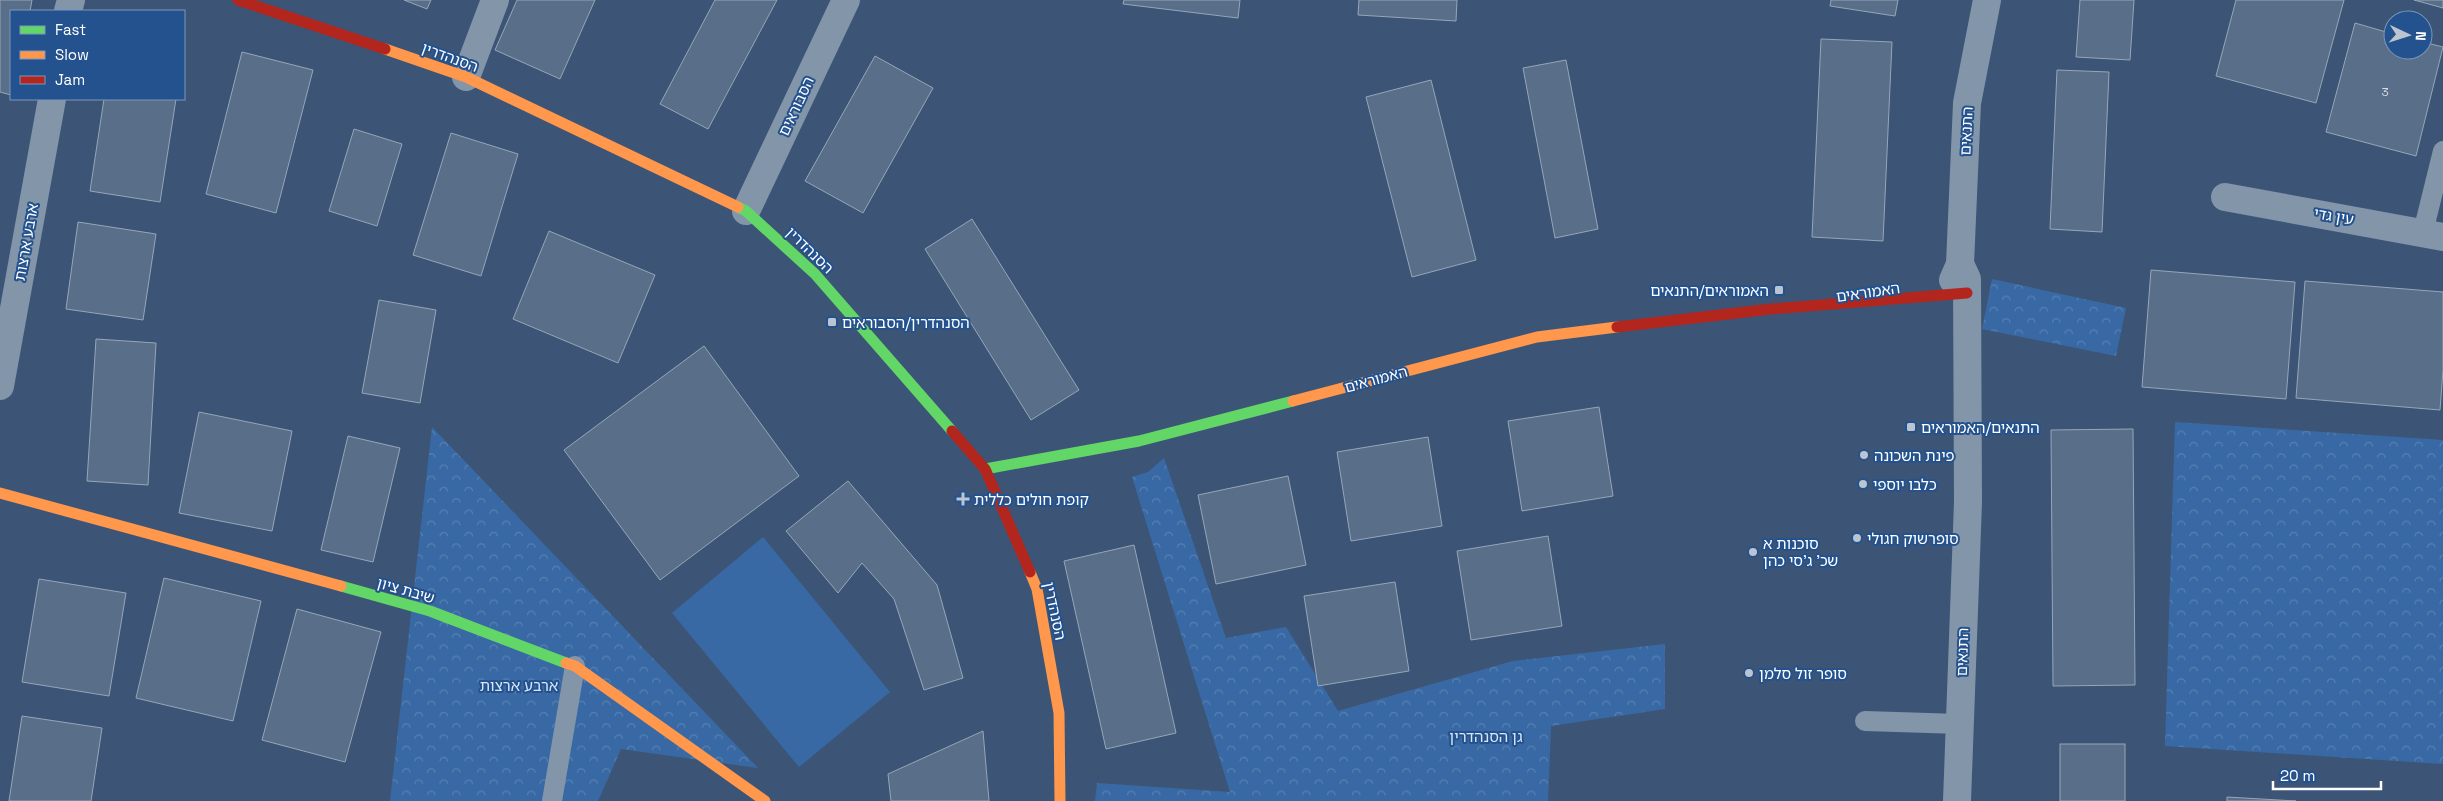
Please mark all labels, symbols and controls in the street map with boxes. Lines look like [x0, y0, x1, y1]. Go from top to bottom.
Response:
legend [10, 10, 185, 100]
north arrow [2383, 10, 2433, 60]
text: Fast [55, 20, 86, 39]
text: N [2412, 31, 2430, 41]
street label: הסנהדרין [419, 38, 481, 76]
text: Slow [55, 45, 89, 64]
text: Jam [55, 70, 85, 89]
street label: הסבוראים [774, 73, 818, 139]
house number: 3 [2381, 84, 2389, 100]
street label: התנאים [1955, 106, 1977, 156]
street label: ארבע ארצות [10, 202, 42, 282]
street label: עין גדי [2313, 203, 2356, 229]
street label: הסנהדרין [782, 223, 838, 277]
street label: האמוראים [1835, 278, 1901, 306]
place label: האמוראים/התנאים [1650, 281, 1769, 300]
marker: האמוראים/התנאים [1773, 284, 1785, 296]
place label: הסנהדרין/הסבוראים [842, 313, 970, 332]
marker: הסנהדרין/הסבוראים [826, 316, 838, 328]
street label: האמוראים [1342, 361, 1410, 397]
place label: התנאים/האמוראים [1921, 418, 2040, 437]
marker: התנאים/האמוראים [1905, 421, 1917, 433]
place label: פינת השכונה [1874, 446, 1955, 465]
marker: פינת השכונה [1858, 449, 1870, 461]
place label: כלבו יוספי [1873, 475, 1937, 494]
marker: כלבו יוספי [1857, 478, 1869, 490]
place label: קופת חולים כללית [974, 490, 1089, 509]
marker: קופת חולים כללית [956, 492, 970, 506]
place label: סופרשוק חגולי [1867, 529, 1959, 548]
marker: סופרשוק חגולי [1851, 532, 1863, 544]
place label: סוכנות א שכ' ג'סי כהן [1763, 534, 1838, 570]
marker: סוכנות א שכ' ג'סי כהן [1747, 546, 1759, 558]
street label: שיבת ציון [375, 573, 437, 607]
street label: הסנהדרין [1040, 580, 1070, 642]
street label: התנאים [1952, 627, 1972, 677]
place label: סופר זול סלמן [1759, 664, 1847, 683]
marker: סופר זול סלמן [1743, 667, 1755, 679]
park label: ארבע ארצות [480, 676, 558, 695]
park label: גן הסנהדרין [1449, 727, 1523, 746]
scale bar [2273, 758, 2380, 790]
text: 20 m [2280, 766, 2315, 785]

